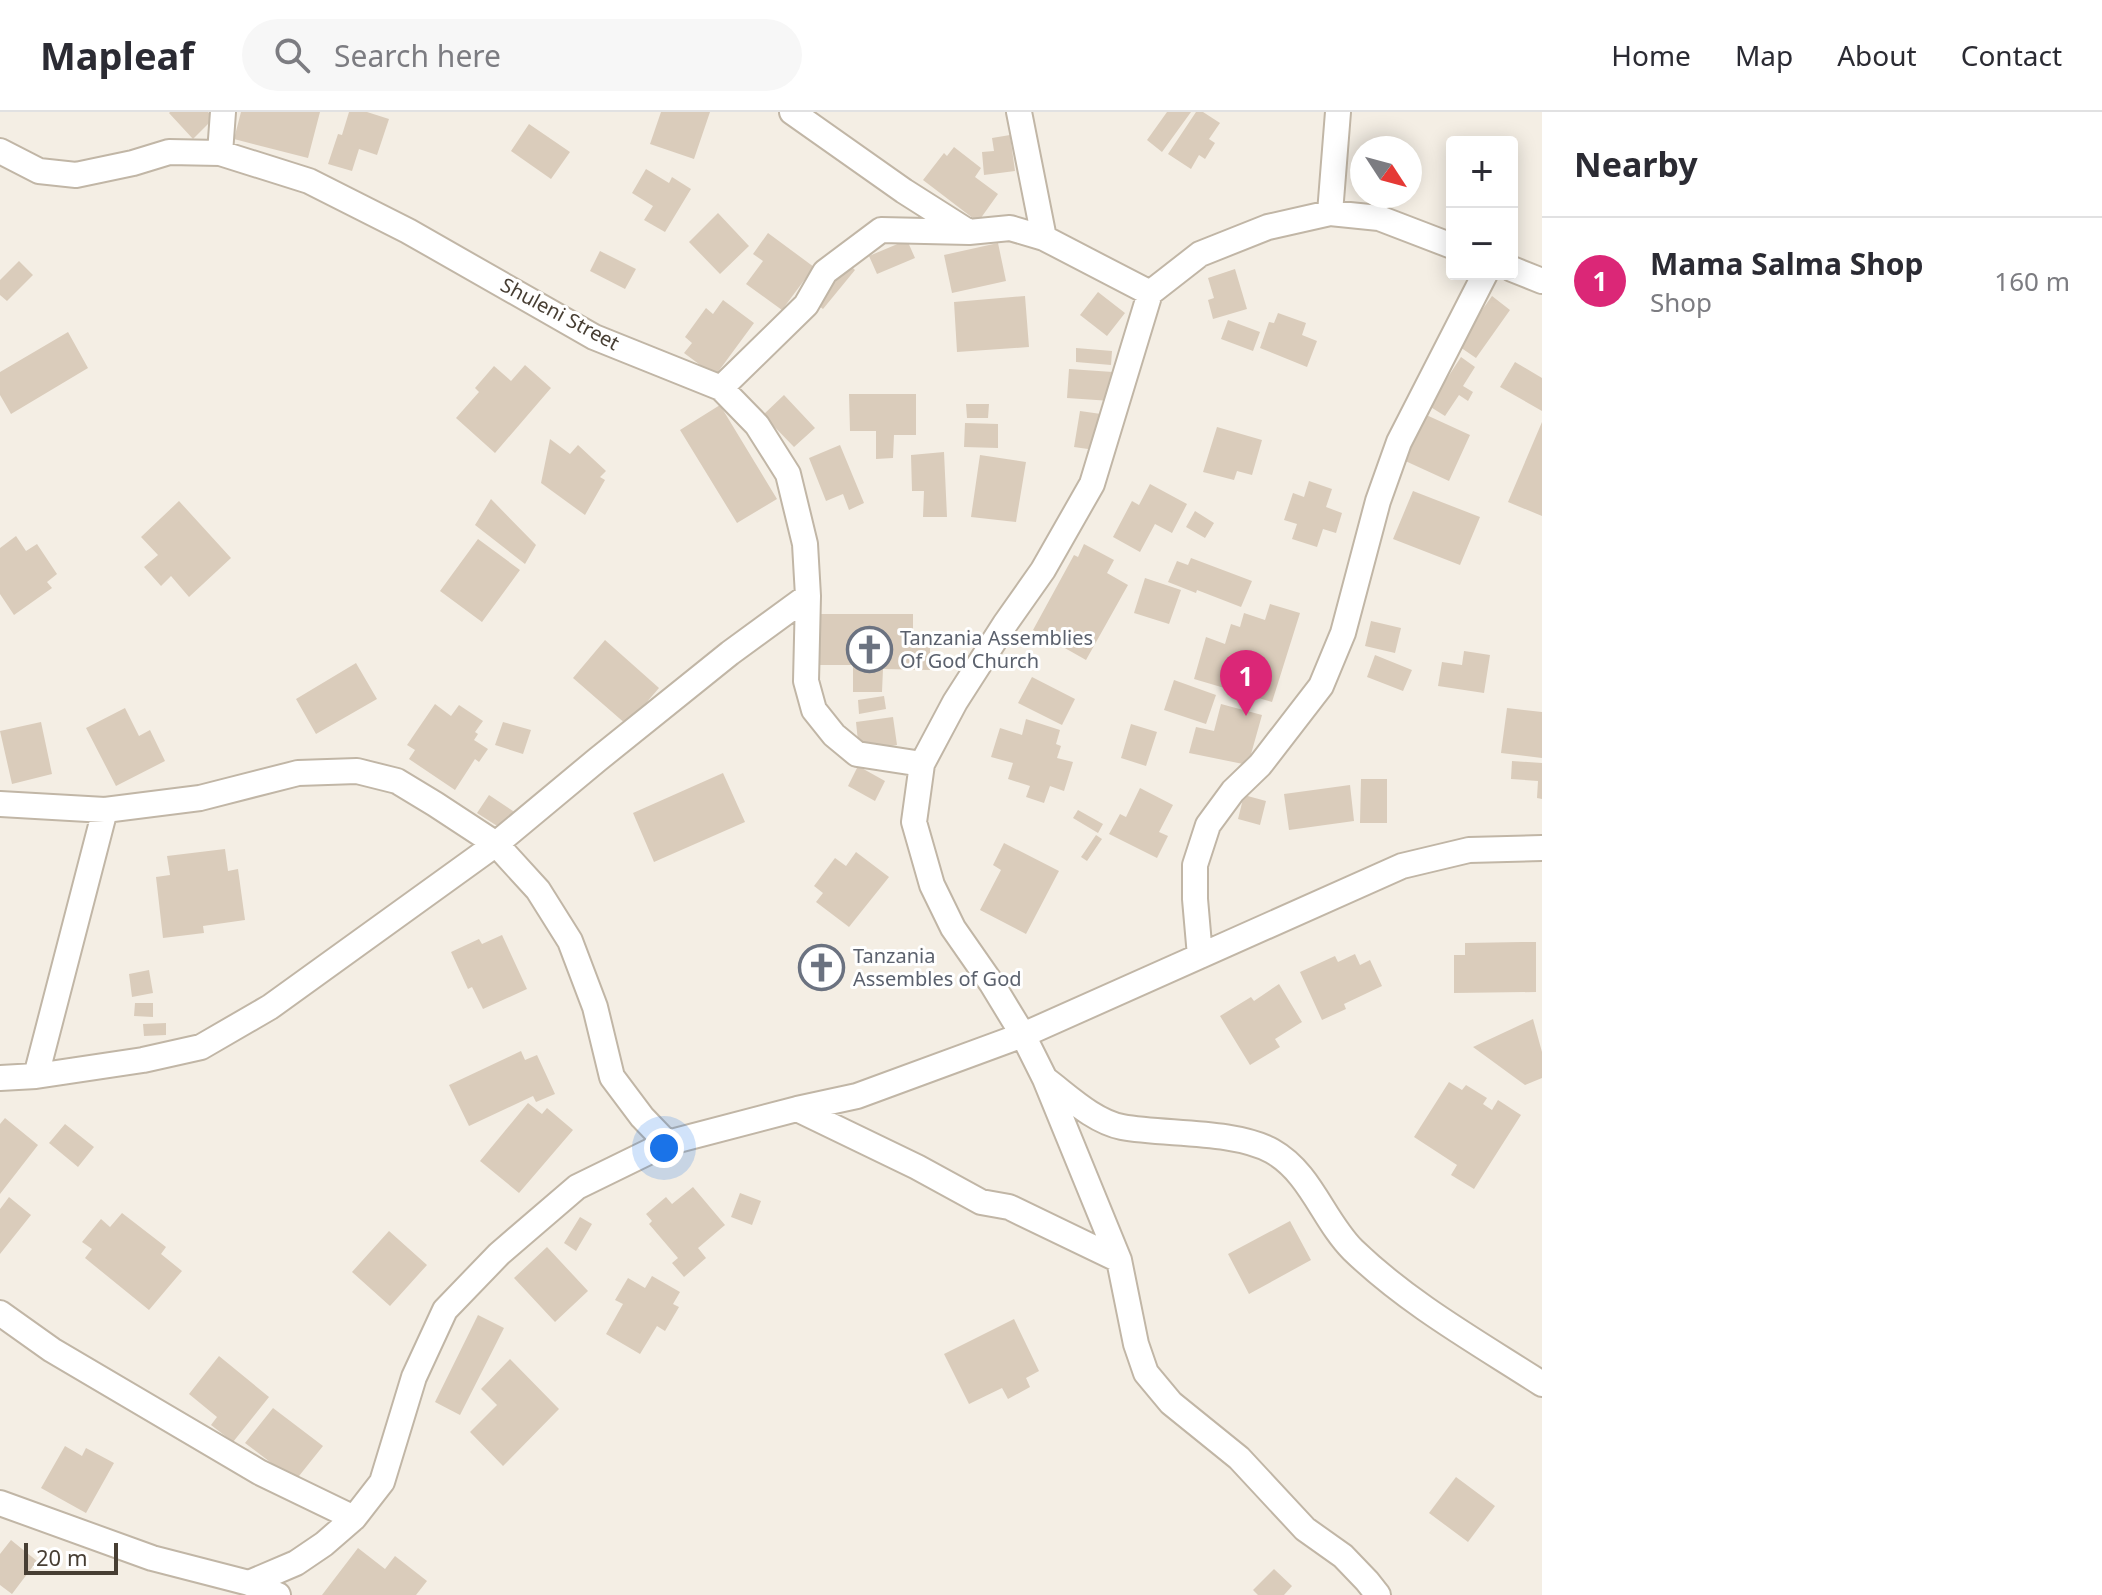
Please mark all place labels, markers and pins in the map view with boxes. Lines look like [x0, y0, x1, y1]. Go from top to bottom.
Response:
place label: Tanzania Assemblies Of God Church [900, 624, 1093, 674]
church icon: Tanzania Assemblies Of God Church [845, 625, 893, 673]
pin: 1 [1220, 650, 1272, 716]
place label: Tanzania Assembles of God [853, 942, 1022, 992]
church icon: Tanzania Assembles of God [798, 943, 846, 991]

